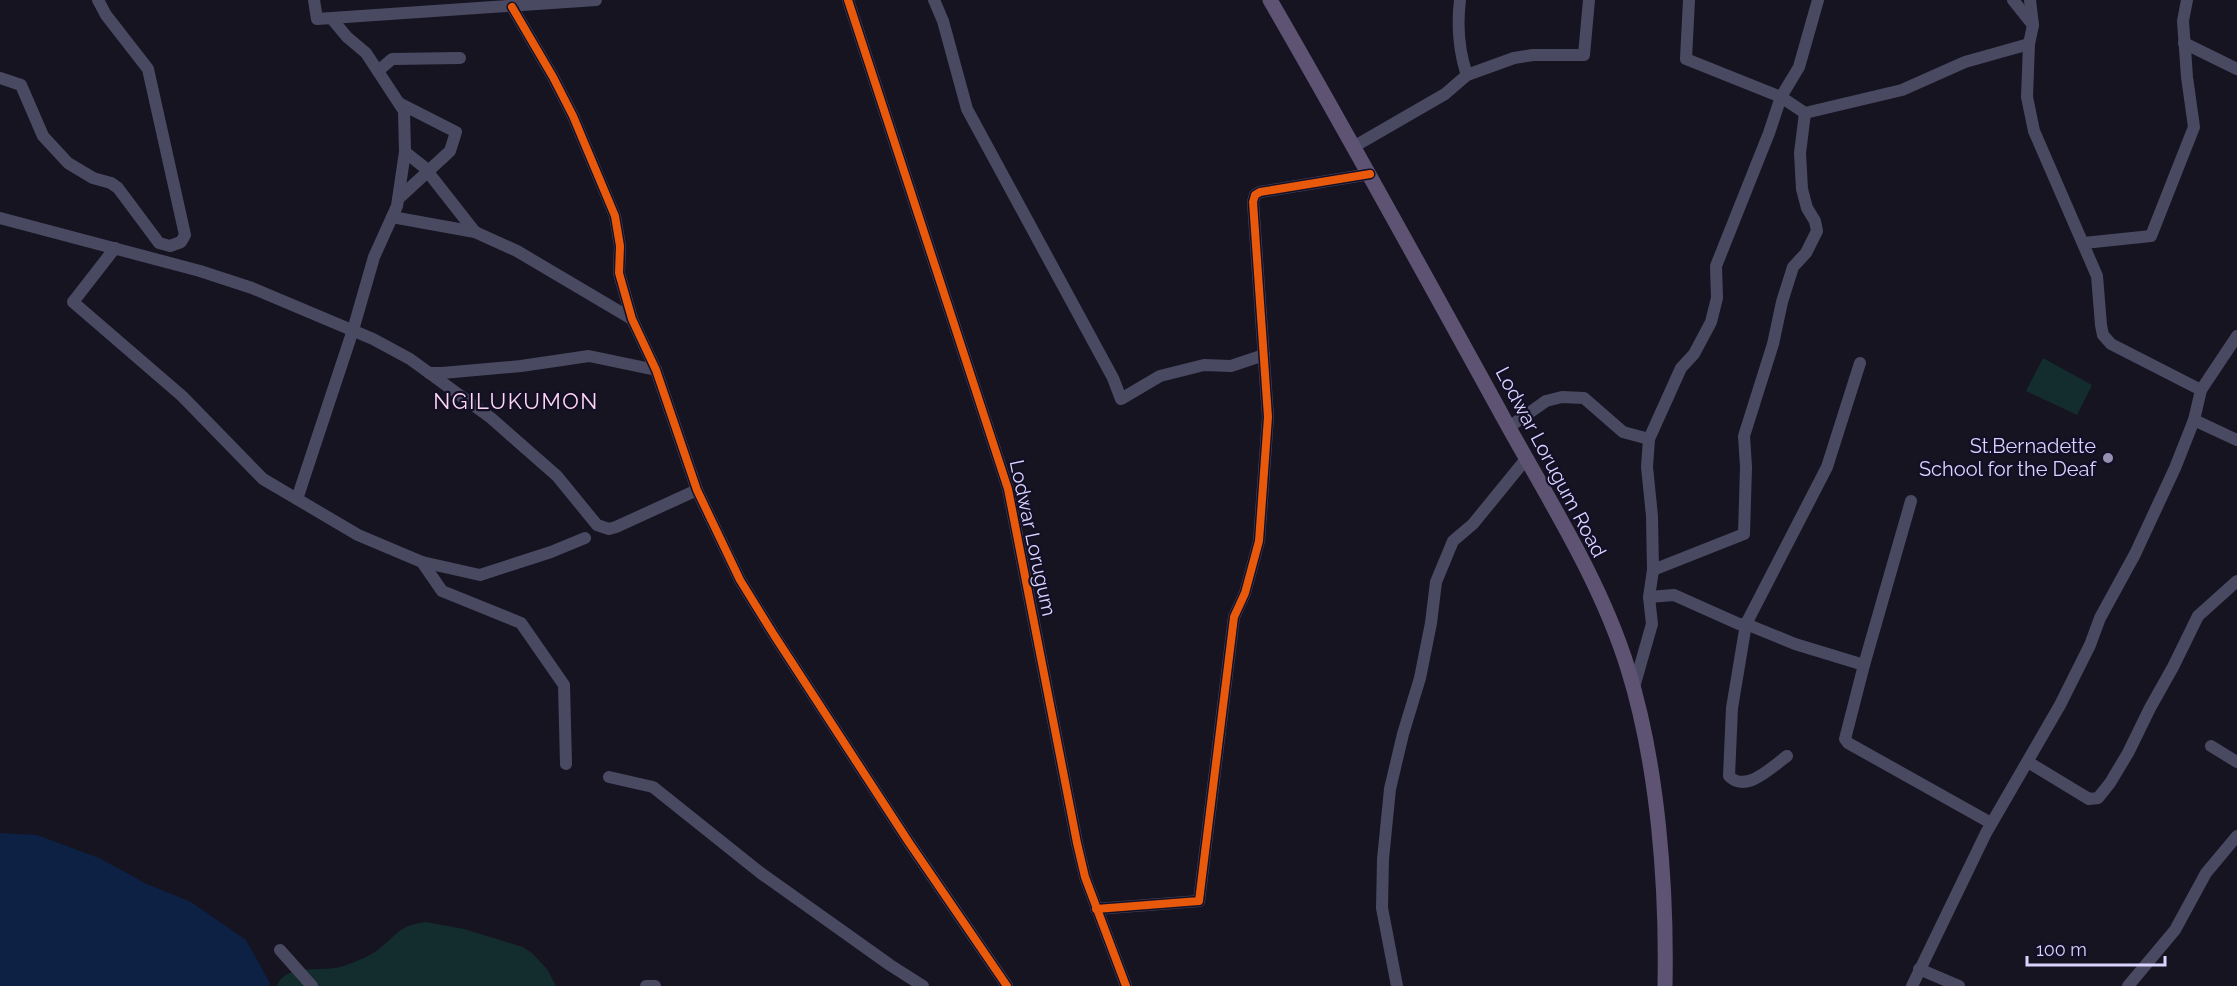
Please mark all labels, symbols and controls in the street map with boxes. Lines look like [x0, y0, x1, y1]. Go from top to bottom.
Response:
street label: Lodwar Lorugum Road [1491, 363, 1611, 561]
district label: NGILUKUMON [433, 388, 599, 414]
place label: St.Bernadette School for the Deaf [1919, 434, 2097, 481]
marker: St.Bernadette School for the Deaf [2101, 451, 2115, 465]
street label: Lodwar Lorugum [1005, 458, 1061, 618]
scale bar [2027, 929, 2165, 967]
text: 100 m [2036, 939, 2087, 960]

